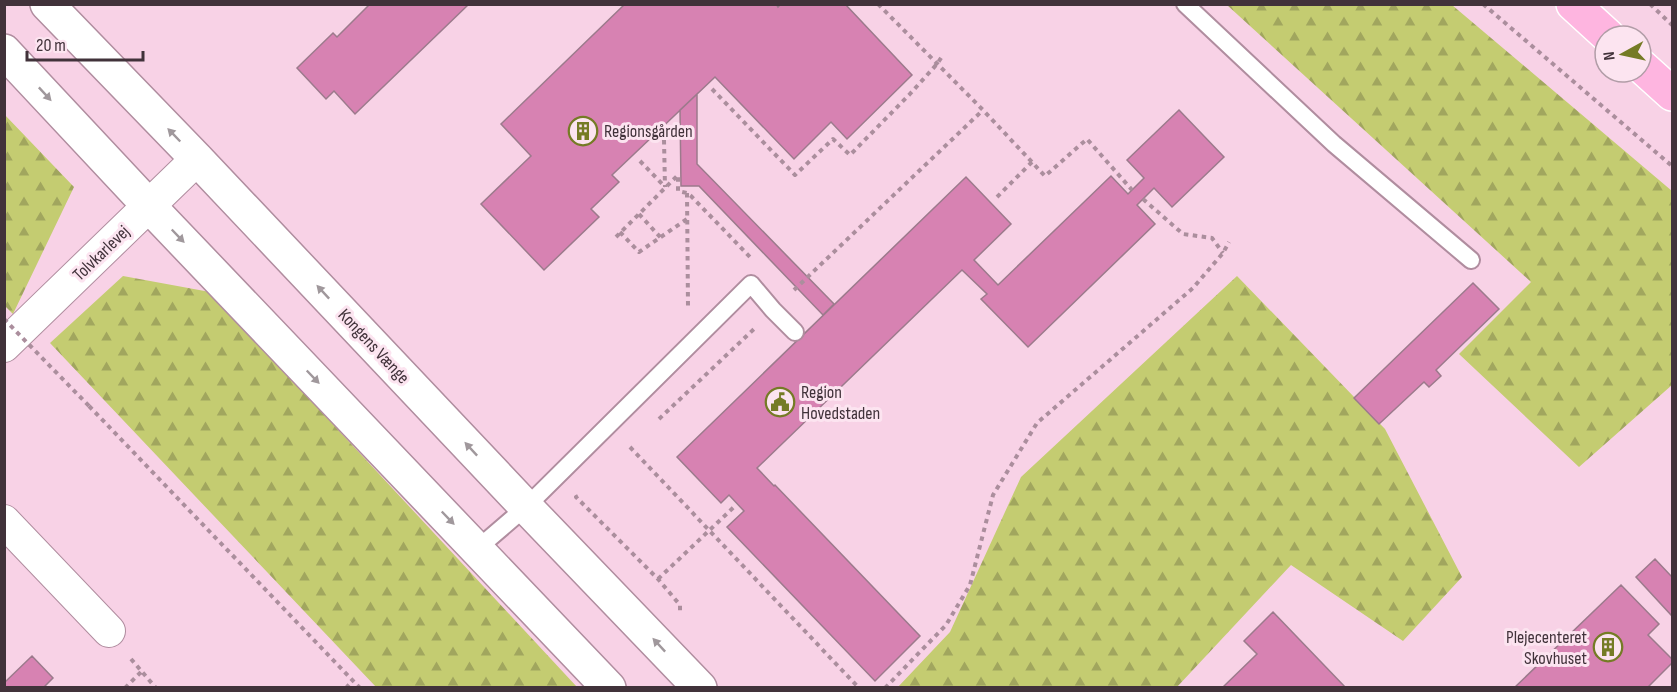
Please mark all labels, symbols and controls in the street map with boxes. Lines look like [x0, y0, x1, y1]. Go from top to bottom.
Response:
scale bar [27, 24, 142, 62]
north arrow [1593, 24, 1653, 84]
text: 20 m [36, 35, 66, 56]
text: N [1600, 50, 1620, 61]
one-way arrow [37, 87, 51, 101]
building icon: Regionsgården [567, 115, 599, 147]
place label: Regionsgården [604, 121, 693, 142]
one-way arrow [167, 128, 181, 143]
street label: Tolvkarlevej [69, 221, 134, 285]
one-way arrow [171, 228, 184, 243]
one-way arrow [317, 285, 330, 300]
street label: Kongens Vænge [334, 305, 414, 388]
one-way arrow [306, 369, 319, 384]
place label: Region Hovedstaden [801, 382, 880, 424]
public building icon: Region Hovedstaden [764, 386, 796, 418]
one-way arrow [465, 442, 478, 457]
one-way arrow [440, 511, 454, 525]
place label: Plejecenteret Skovhuset [1506, 627, 1588, 669]
building icon: Plejecenteret Skovhuset [1592, 631, 1624, 663]
one-way arrow [653, 638, 667, 652]

